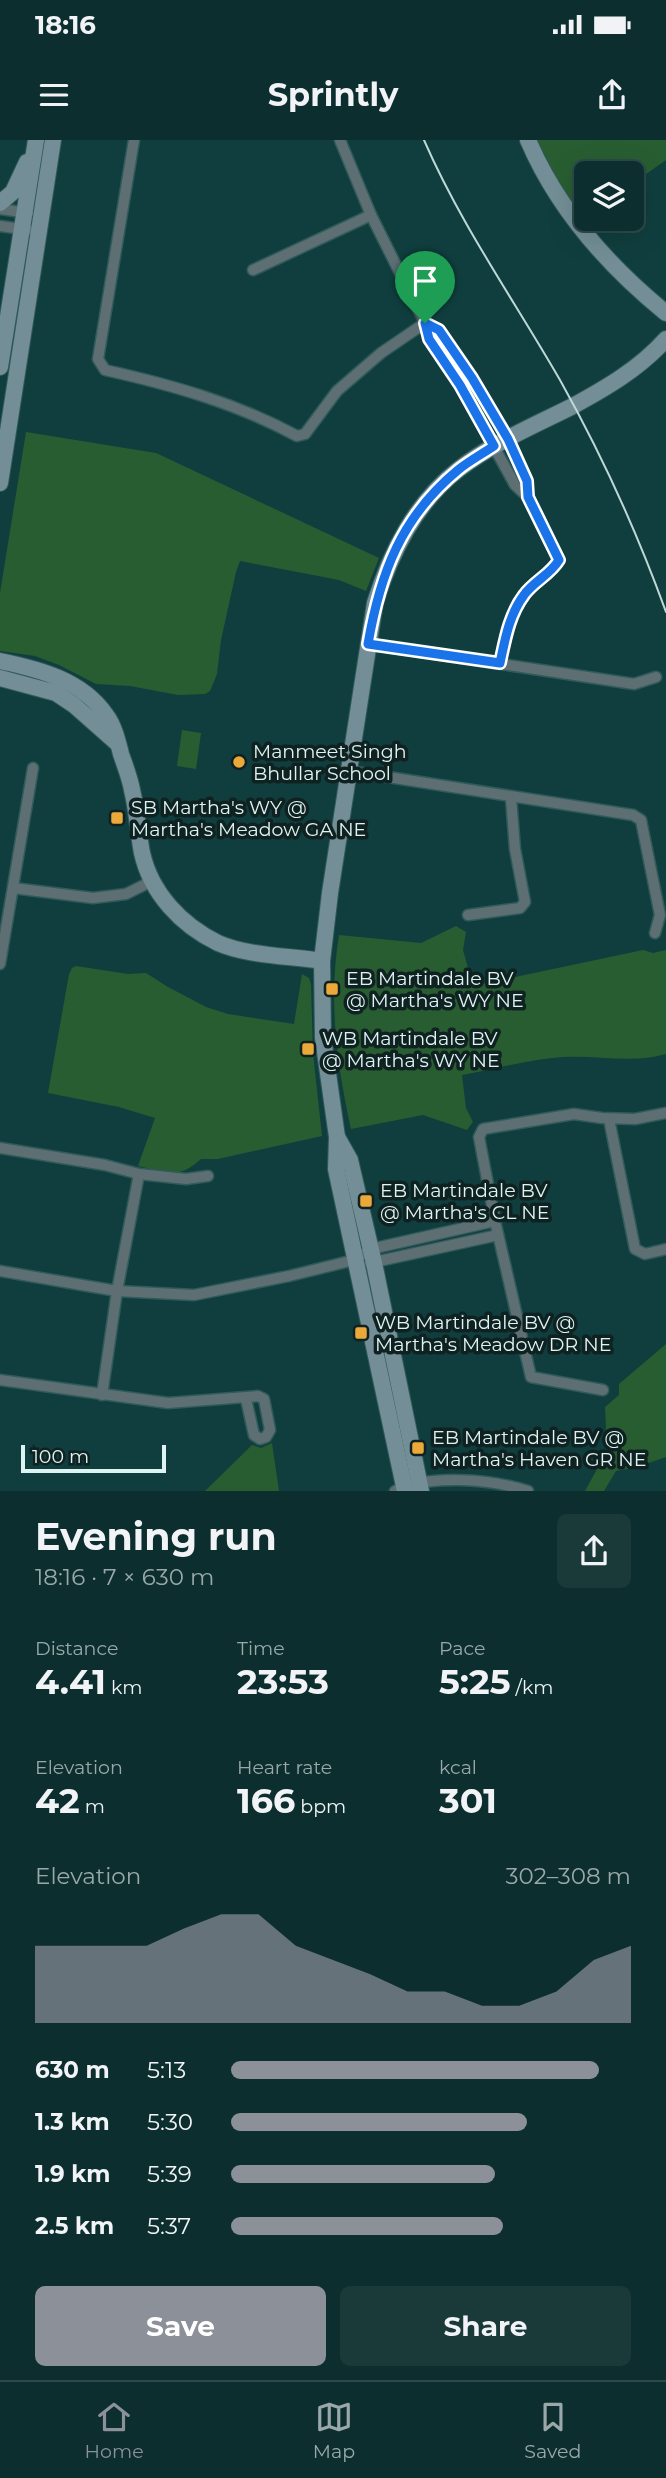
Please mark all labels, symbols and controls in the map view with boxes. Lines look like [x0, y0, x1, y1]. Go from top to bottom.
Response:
text: 18:16 [35, 9, 96, 41]
text: Sprintly [268, 75, 398, 114]
icon: menu [35, 76, 73, 114]
icon: share [593, 76, 631, 114]
map controls [574, 161, 644, 231]
button: layers [574, 161, 644, 231]
pin [395, 251, 455, 323]
icon: arrive [406, 262, 444, 300]
place label: Manmeet Singh Bhullar School [253, 740, 407, 785]
marker: Manmeet Singh Bhullar School [231, 754, 247, 770]
place label: SB Martha's WY @ Martha's Meadow GA NE [131, 796, 366, 841]
marker: SB Martha's WY @ Martha's Meadow GA NE [109, 810, 125, 826]
place label: EB Martindale BV @ Martha's WY NE [346, 967, 524, 1012]
marker: EB Martindale BV @ Martha's WY NE [324, 981, 340, 997]
place label: WB Martindale BV @ Martha's WY NE [322, 1027, 500, 1072]
marker: WB Martindale BV @ Martha's WY NE [300, 1041, 316, 1057]
place label: EB Martindale BV @ Martha's CL NE [380, 1179, 550, 1224]
marker: EB Martindale BV @ Martha's CL NE [358, 1193, 374, 1209]
place label: WB Martindale BV @ Martha's Meadow DR NE [375, 1311, 611, 1356]
marker: WB Martindale BV @ Martha's Meadow DR NE [353, 1325, 369, 1341]
place label: EB Martindale BV @ Martha's Haven GR NE [432, 1426, 646, 1471]
marker: EB Martindale BV @ Martha's Haven GR NE [410, 1440, 426, 1456]
scale bar [21, 1442, 166, 1474]
text: 100 m [32, 1445, 89, 1468]
text: Evening run [35, 1513, 277, 1560]
button: share [557, 1514, 631, 1588]
text: 18:16 · 7 × 630 m [35, 1563, 214, 1591]
text: Distance [35, 1637, 118, 1660]
text: Time [237, 1637, 285, 1660]
text: Pace [439, 1637, 486, 1660]
text: 4.41 [35, 1660, 106, 1703]
text: 23:53 [237, 1660, 329, 1703]
text: 5:25 [439, 1660, 510, 1703]
text: km [106, 1676, 142, 1699]
text: /km [510, 1676, 553, 1699]
text: Elevation [35, 1756, 123, 1779]
text: Heart rate [237, 1756, 332, 1779]
text: kcal [439, 1756, 477, 1779]
text: 42 [35, 1779, 80, 1822]
text: 166 [237, 1779, 295, 1822]
text: 301 [439, 1779, 497, 1822]
text: m [80, 1795, 105, 1818]
text: bpm [295, 1795, 346, 1818]
text: Elevation [35, 1862, 141, 1890]
text: 302–308 m [506, 1862, 631, 1890]
text: 630 m [35, 2056, 110, 2084]
text: 5:13 [147, 2056, 186, 2084]
text: 1.3 km [35, 2108, 110, 2136]
text: 5:30 [147, 2108, 193, 2136]
text: 1.9 km [35, 2160, 110, 2188]
text: 5:39 [147, 2160, 192, 2188]
text: 2.5 km [35, 2212, 114, 2240]
text: 5:37 [147, 2212, 191, 2240]
button: Save [35, 2286, 326, 2366]
button: Share [340, 2286, 631, 2366]
tab: Home [85, 2398, 144, 2463]
tab: Map [313, 2398, 355, 2463]
tab: Saved [524, 2398, 581, 2463]

